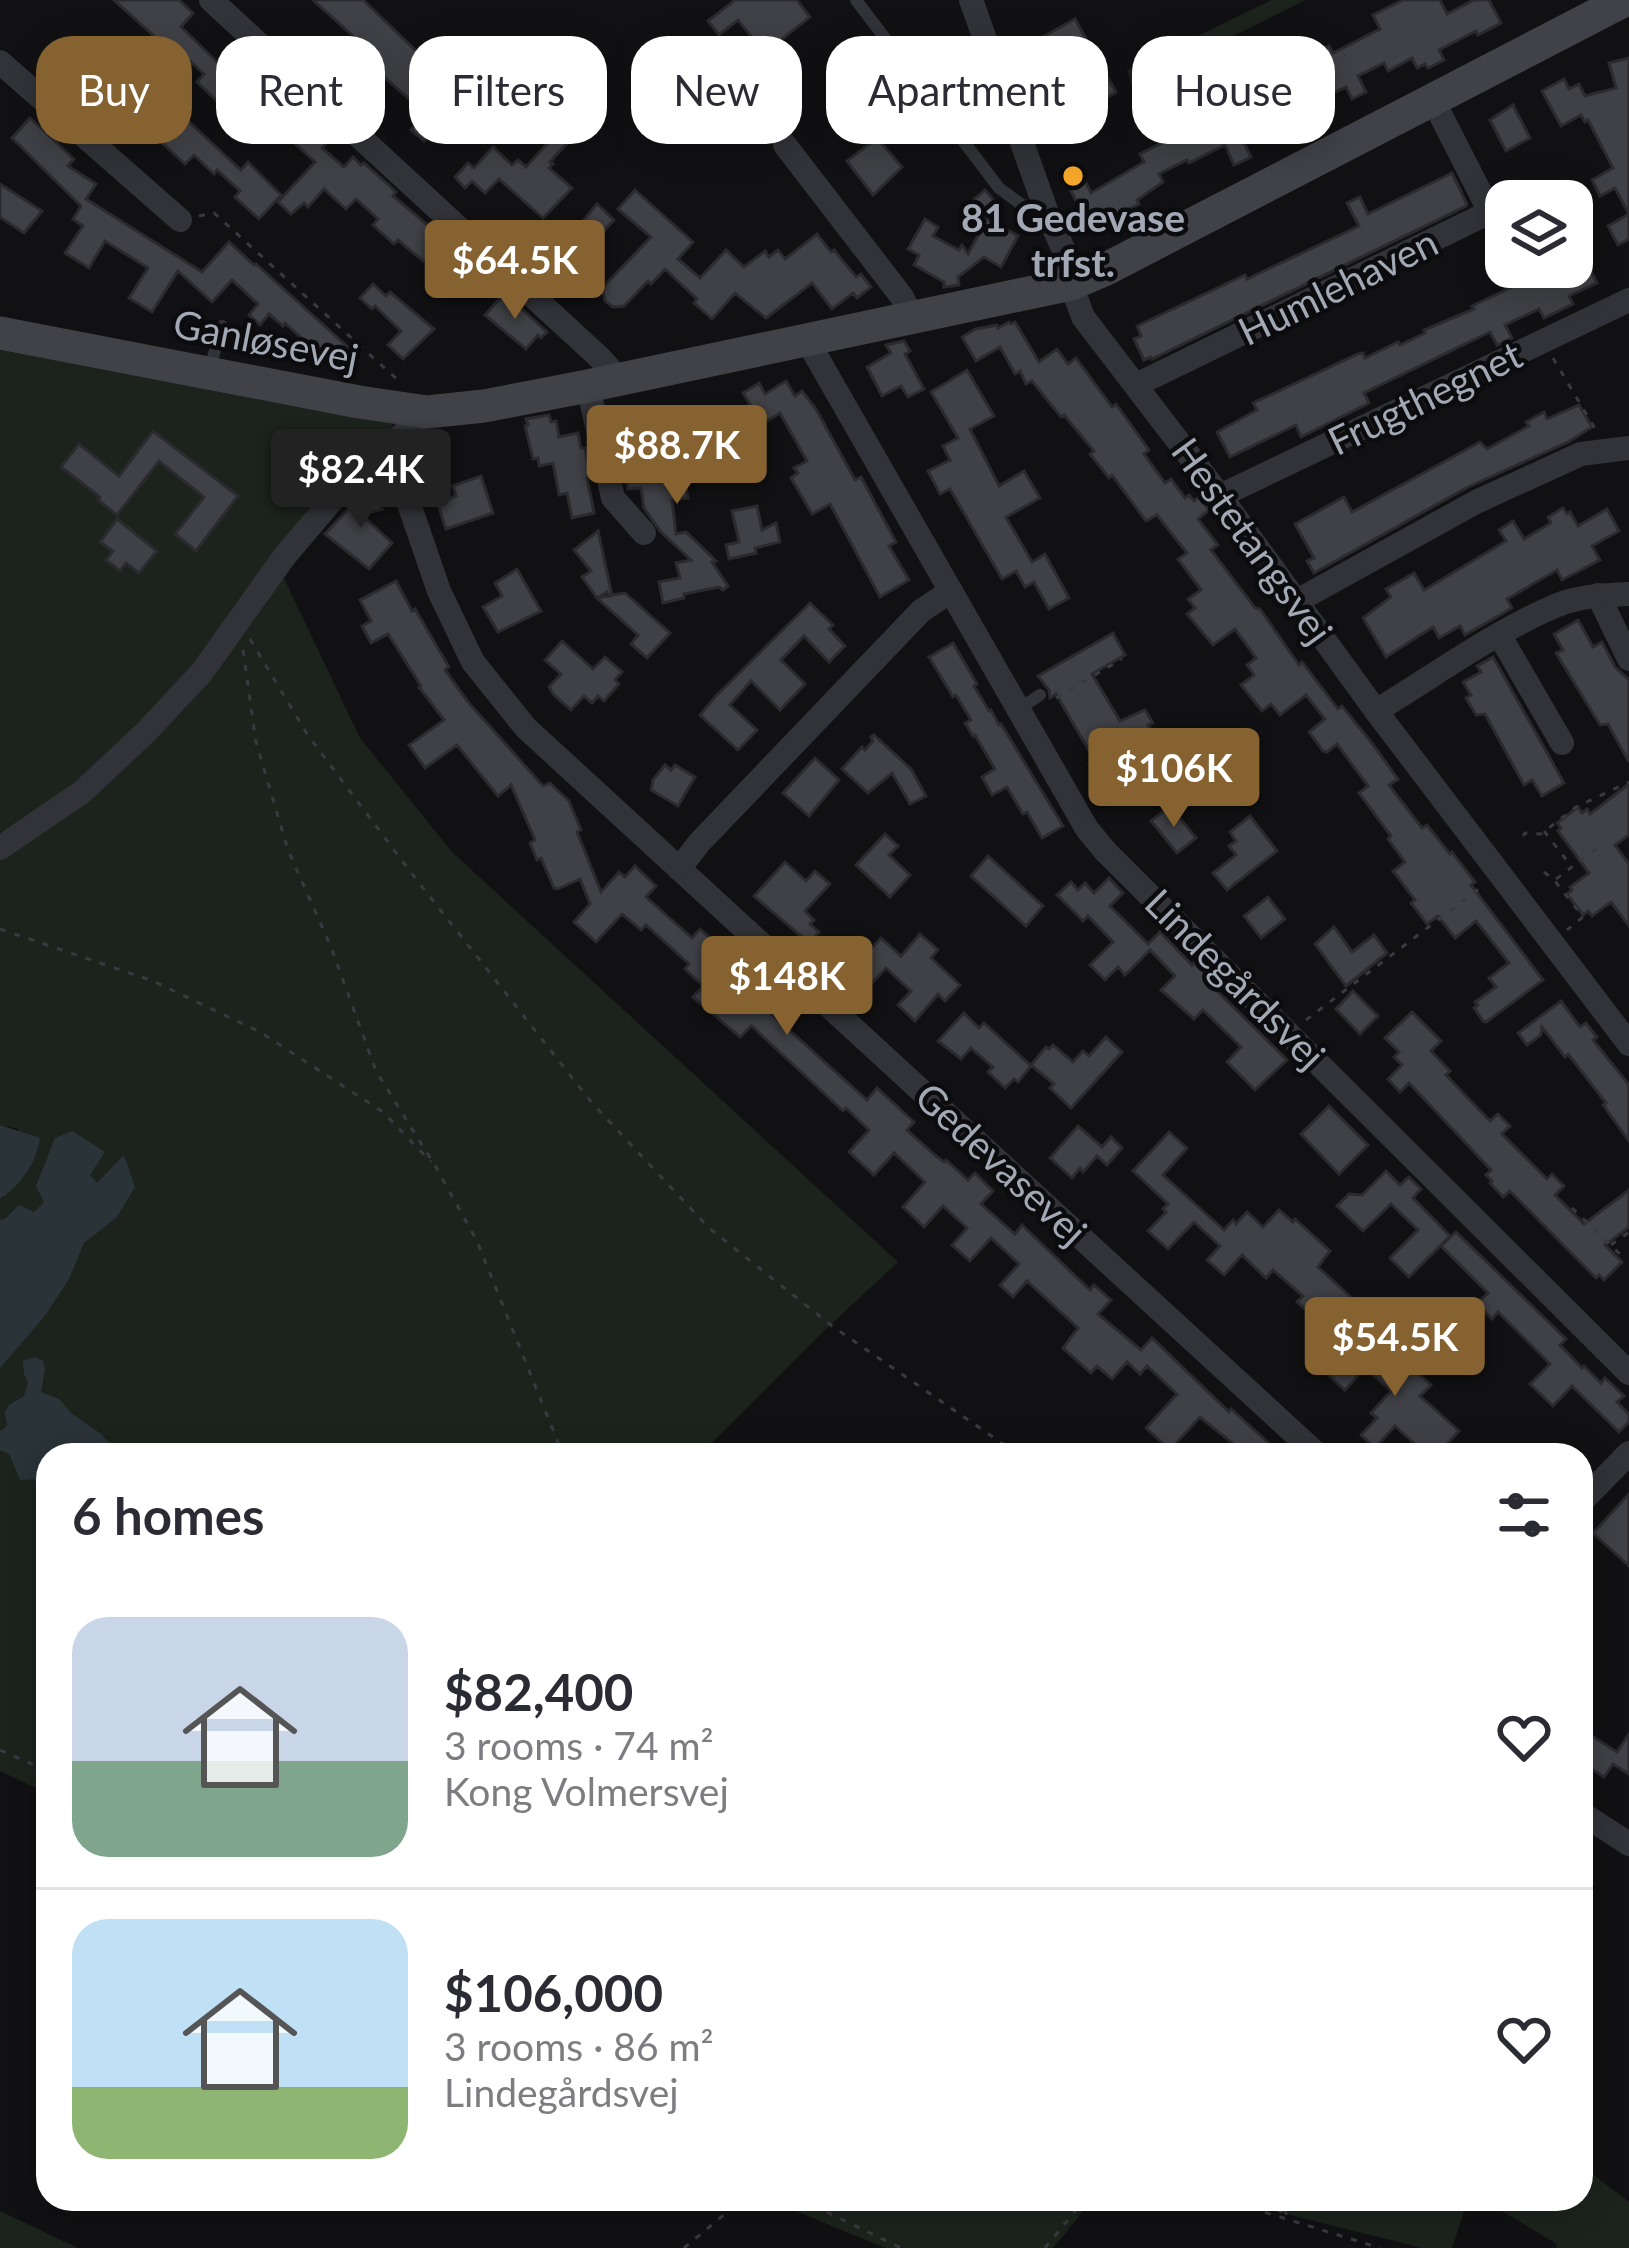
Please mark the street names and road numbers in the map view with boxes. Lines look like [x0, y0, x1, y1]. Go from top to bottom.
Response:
street label: Humlehaven [1231, 218, 1445, 354]
street label: Ganløsevej [170, 300, 363, 380]
street label: Frugthegnet [1320, 331, 1529, 464]
street label: Hestetangsvej [1163, 429, 1343, 652]
street label: Lindegårdsvej [1136, 879, 1335, 1078]
street label: Gedevasevej [907, 1073, 1097, 1254]

